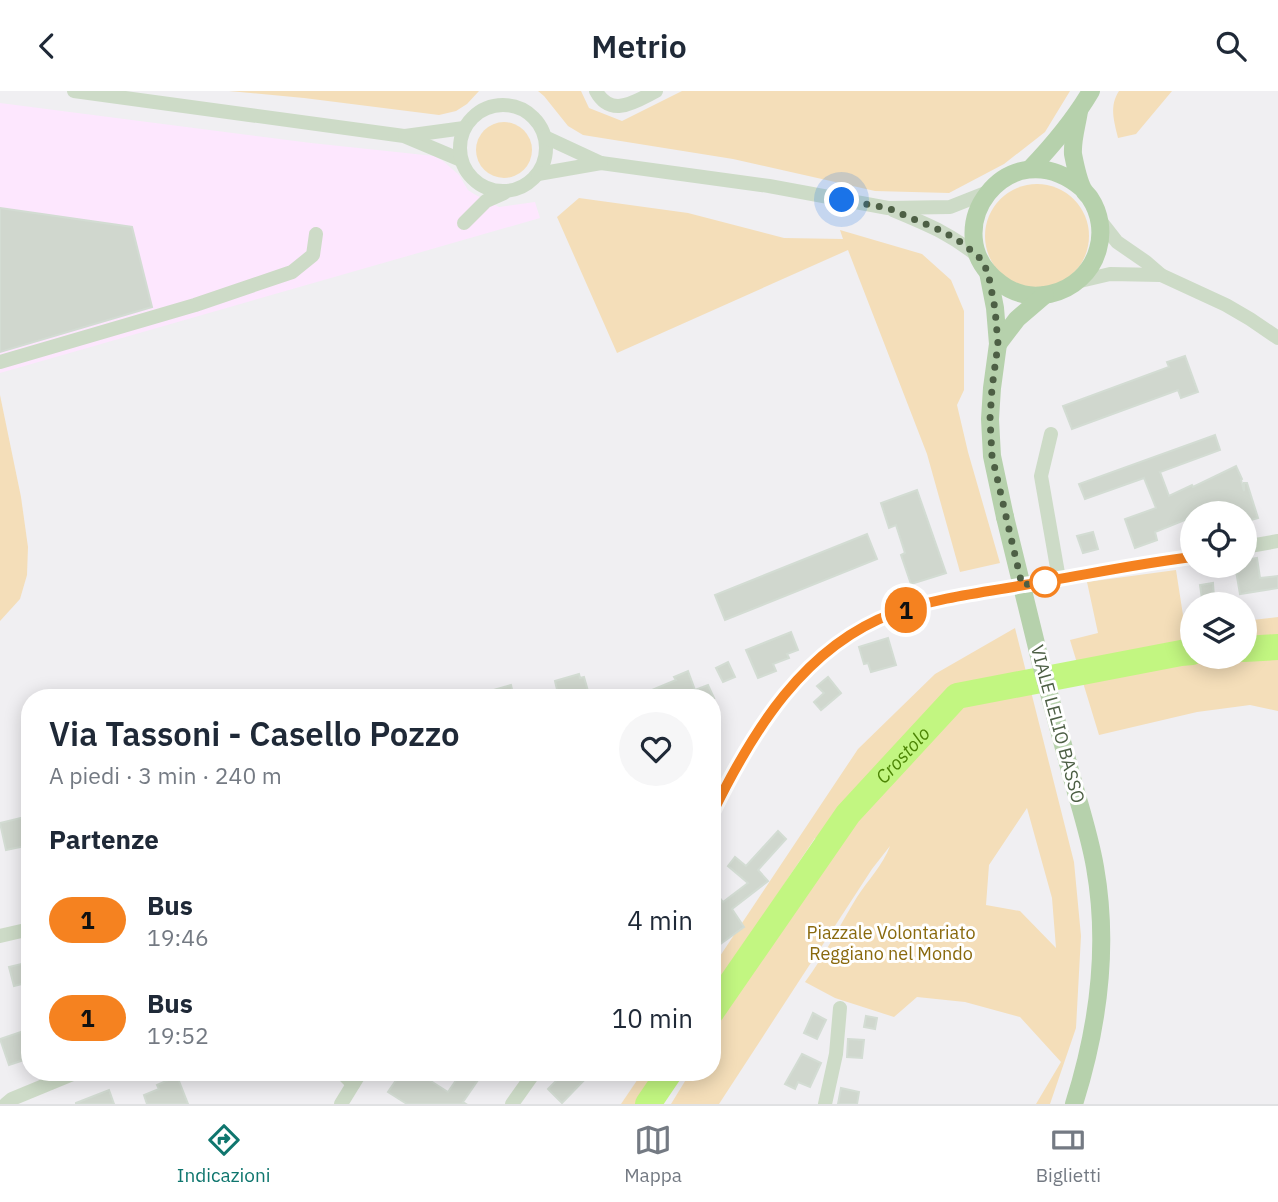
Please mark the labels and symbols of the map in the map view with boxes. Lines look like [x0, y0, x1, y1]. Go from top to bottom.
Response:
your location [824, 182, 859, 217]
unlabelled marker [1030, 567, 1060, 597]
line badge: 1 [883, 587, 929, 633]
street label: VIALE LELIO BASSO [1026, 642, 1090, 806]
water label: Crostolo [870, 721, 935, 788]
park label: Piazzale Volontariato Reggiano nel Mondo [806, 921, 976, 965]

